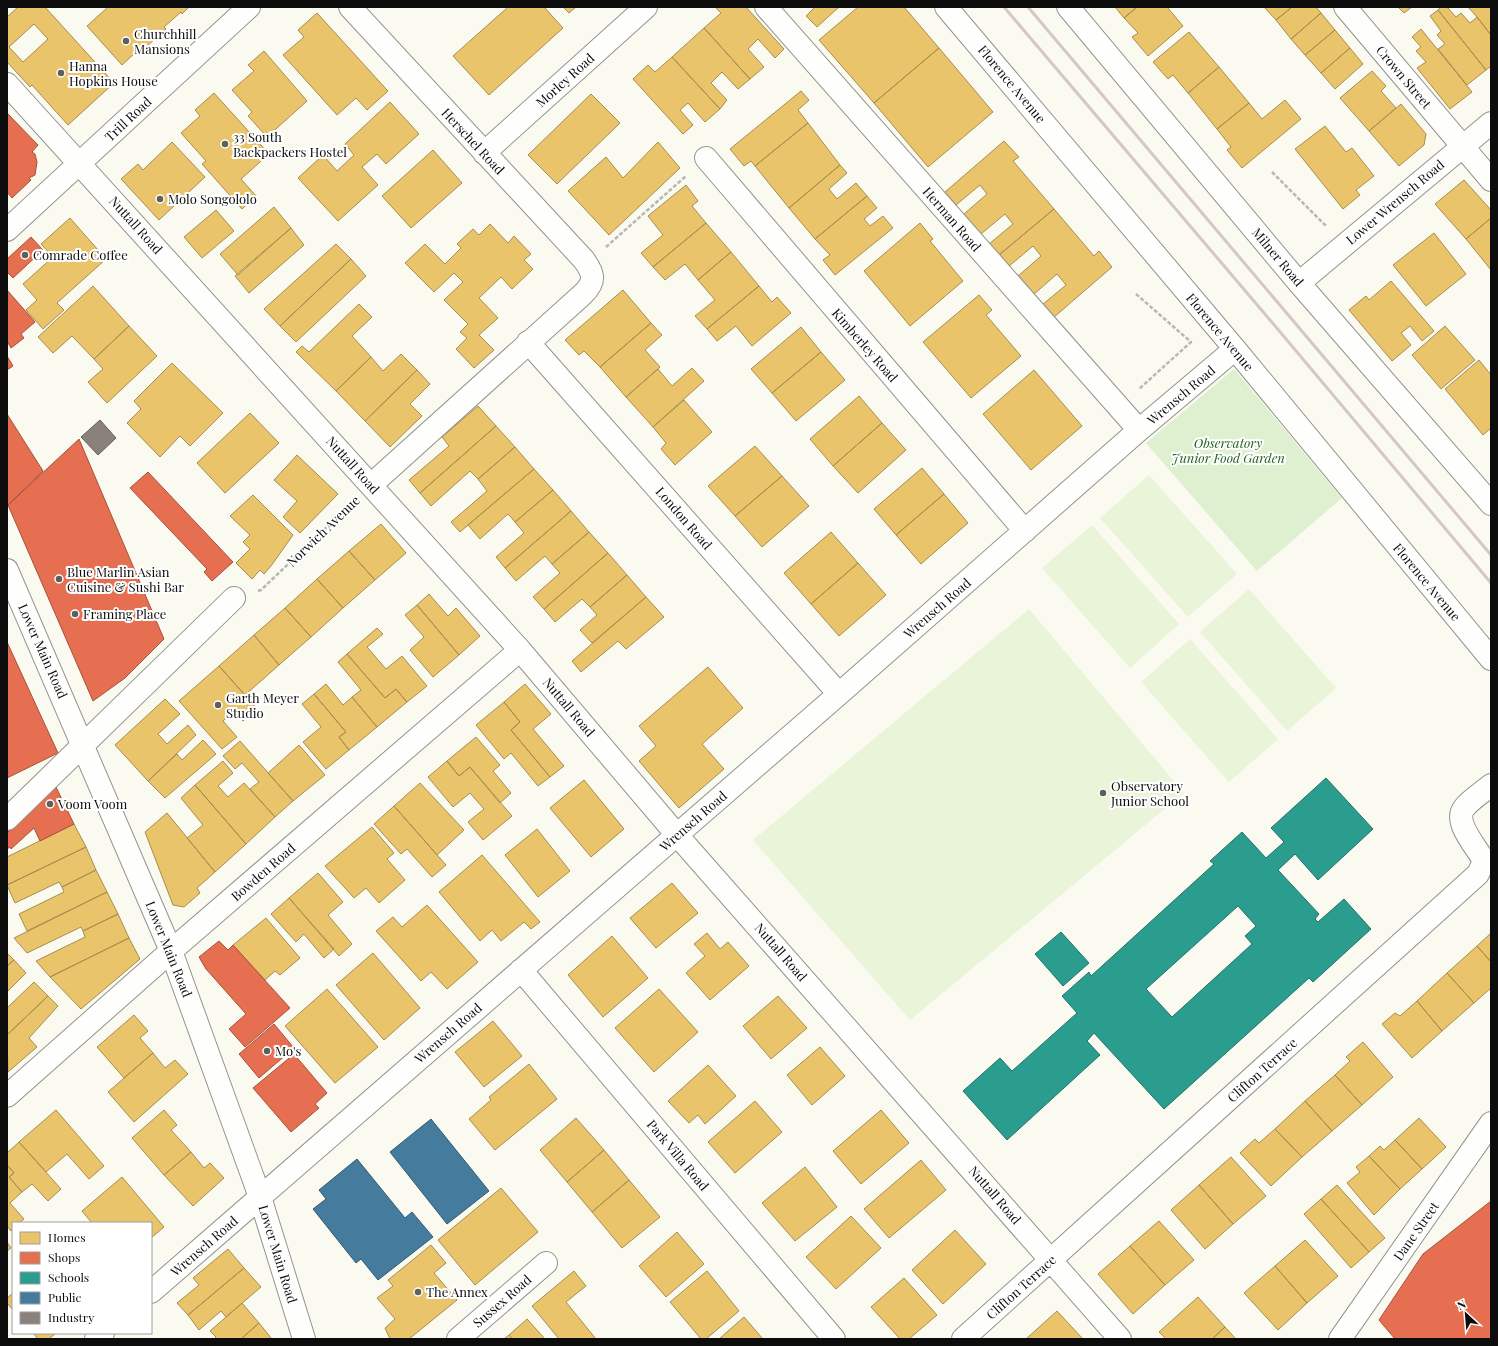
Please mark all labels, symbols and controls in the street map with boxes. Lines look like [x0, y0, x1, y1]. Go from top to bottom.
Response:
place label: Churchhill Mansions [134, 25, 197, 57]
marker: Churchhill Mansions [121, 36, 131, 46]
street label: Florence Avenue [975, 41, 1050, 126]
street label: Crown Street [1373, 42, 1436, 112]
street label: Morley Road [532, 49, 598, 110]
place label: Hanna Hopkins House [69, 57, 158, 89]
marker: Hanna Hopkins House [56, 68, 66, 78]
street label: Trill Road [101, 92, 155, 145]
street label: Herschel Road [438, 104, 509, 178]
place label: 33 South Backpackers Hostel [233, 128, 347, 160]
marker: 33 South Backpackers Hostel [220, 139, 230, 149]
street label: Lower Wrensch Road [1342, 155, 1448, 248]
street label: Herman Road [920, 183, 986, 255]
place label: Molo Songololo [168, 190, 257, 207]
street label: Nuttall Road [106, 192, 167, 257]
marker: Molo Songololo [155, 194, 165, 204]
street label: Milner Road [1249, 224, 1308, 290]
place label: Comrade Coffee [33, 246, 128, 263]
marker: Comrade Coffee [20, 250, 30, 260]
street label: Florence Avenue [1183, 289, 1258, 374]
street label: Kimberley Road [829, 304, 902, 385]
street label: Wrensch Road [1142, 361, 1219, 429]
street label: Nuttall Road [323, 432, 384, 497]
park label: Observatory Junior Food Garden [1171, 434, 1285, 466]
street label: London Road [652, 483, 717, 553]
street label: Norwich Avenue [282, 491, 363, 570]
street label: Florence Avenue [1390, 539, 1465, 624]
place label: Blue Marlin Asian Cuisine & Sushi Bar [67, 563, 184, 595]
street label: Wrensch Road [899, 573, 974, 642]
marker: Blue Marlin Asian Cuisine & Sushi Bar [54, 574, 64, 584]
street label: Lower Main Road [15, 601, 72, 701]
place label: Framing Place [83, 605, 167, 622]
marker: Framing Place [70, 609, 80, 619]
street label: Nuttall Road [540, 674, 599, 740]
place label: Garth Meyer Studio [226, 689, 299, 721]
marker: Garth Meyer Studio [213, 700, 223, 710]
place label: Observatory Junior School [1110, 777, 1189, 809]
street label: Wrensch Road [655, 786, 730, 855]
marker: Observatory Junior School [1098, 788, 1108, 798]
place label: Voom Voom [57, 795, 128, 812]
marker: Voom Voom [45, 799, 55, 809]
street label: Bowden Road [227, 839, 299, 904]
street label: Lower Main Road [142, 898, 197, 1000]
street label: Nuttall Road [751, 919, 812, 985]
street label: Wrensch Road [410, 998, 485, 1067]
street label: Clifton Terrace [1223, 1034, 1300, 1105]
place label: Mo's [275, 1042, 301, 1059]
marker: Mo's [262, 1046, 272, 1056]
street label: Park Villa Road [644, 1116, 713, 1194]
street label: Nuttall Road [965, 1162, 1026, 1228]
street label: Dane Street [1389, 1198, 1442, 1264]
street label: Lower Main Road [255, 1203, 302, 1306]
street label: Wrensch Road [166, 1211, 241, 1280]
legend [12, 1222, 152, 1334]
text: Homes [48, 1229, 86, 1245]
text: Shops [48, 1249, 80, 1265]
street label: Clifton Terrace [982, 1251, 1059, 1322]
text: Schools [48, 1269, 89, 1285]
street label: Sussex Road [469, 1270, 535, 1331]
place label: The Annex [426, 1283, 488, 1300]
marker: The Annex [413, 1287, 423, 1297]
text: Public [48, 1289, 82, 1305]
north arrow [1446, 1294, 1486, 1334]
text: N [1455, 1296, 1468, 1313]
text: Industry [48, 1309, 94, 1325]

